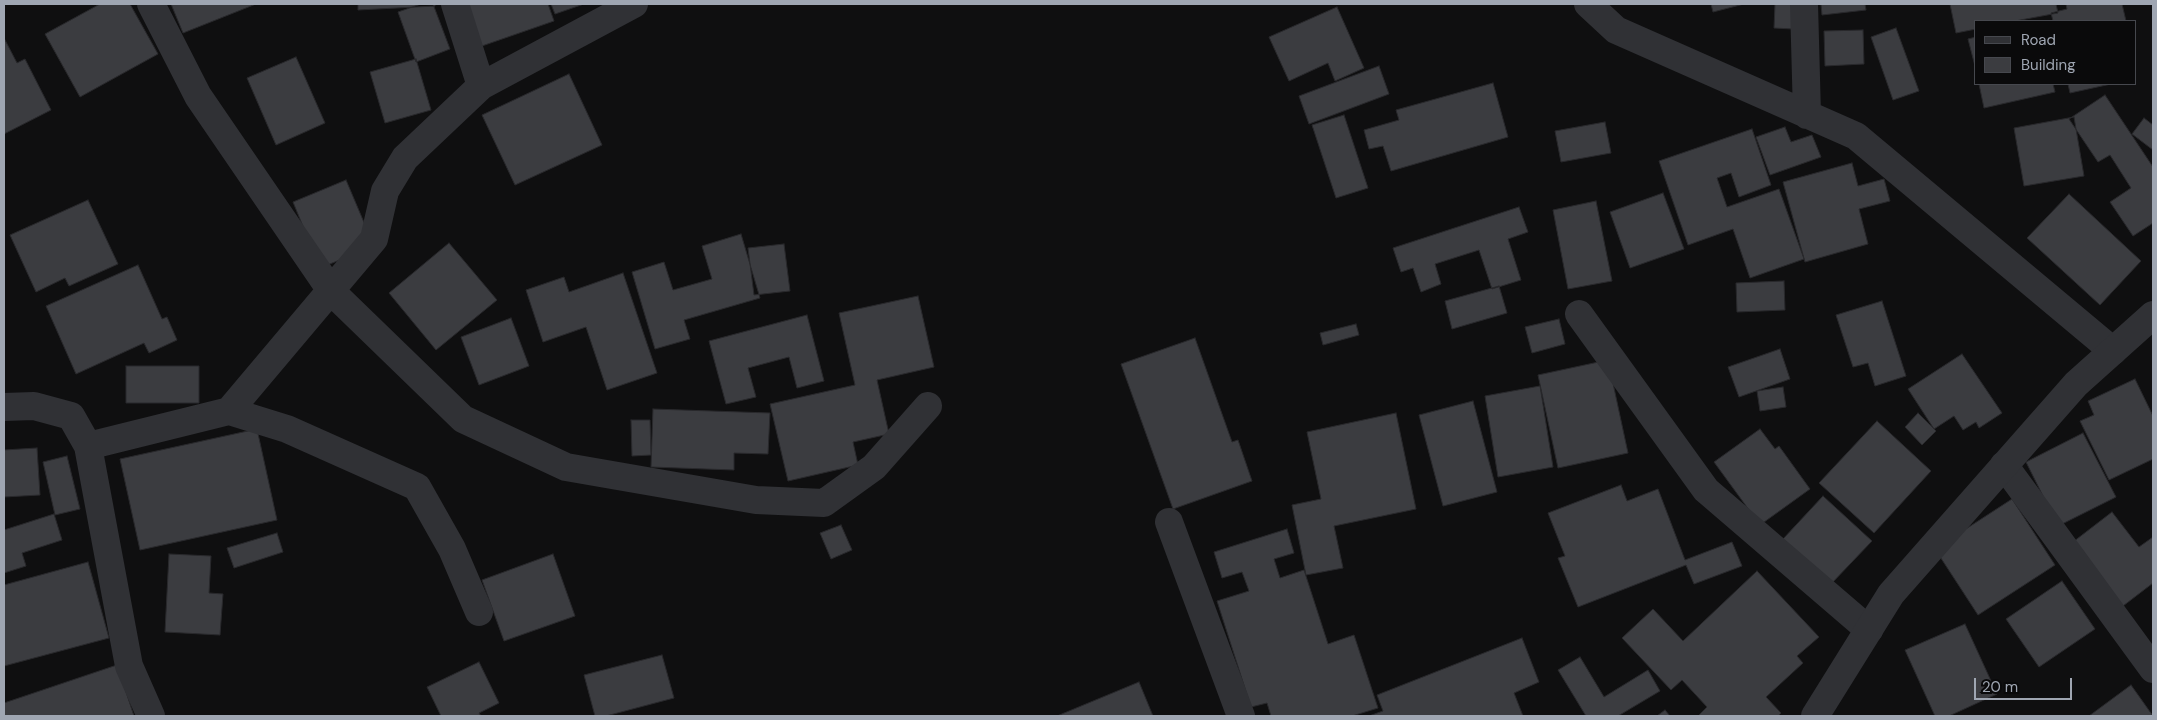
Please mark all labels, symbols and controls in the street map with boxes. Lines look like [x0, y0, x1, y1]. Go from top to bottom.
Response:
legend [1974, 20, 2137, 85]
text: Road [2021, 30, 2056, 50]
text: Building [2021, 55, 2076, 75]
scale bar [1977, 668, 2074, 700]
text: 20 m [1982, 677, 2018, 697]

